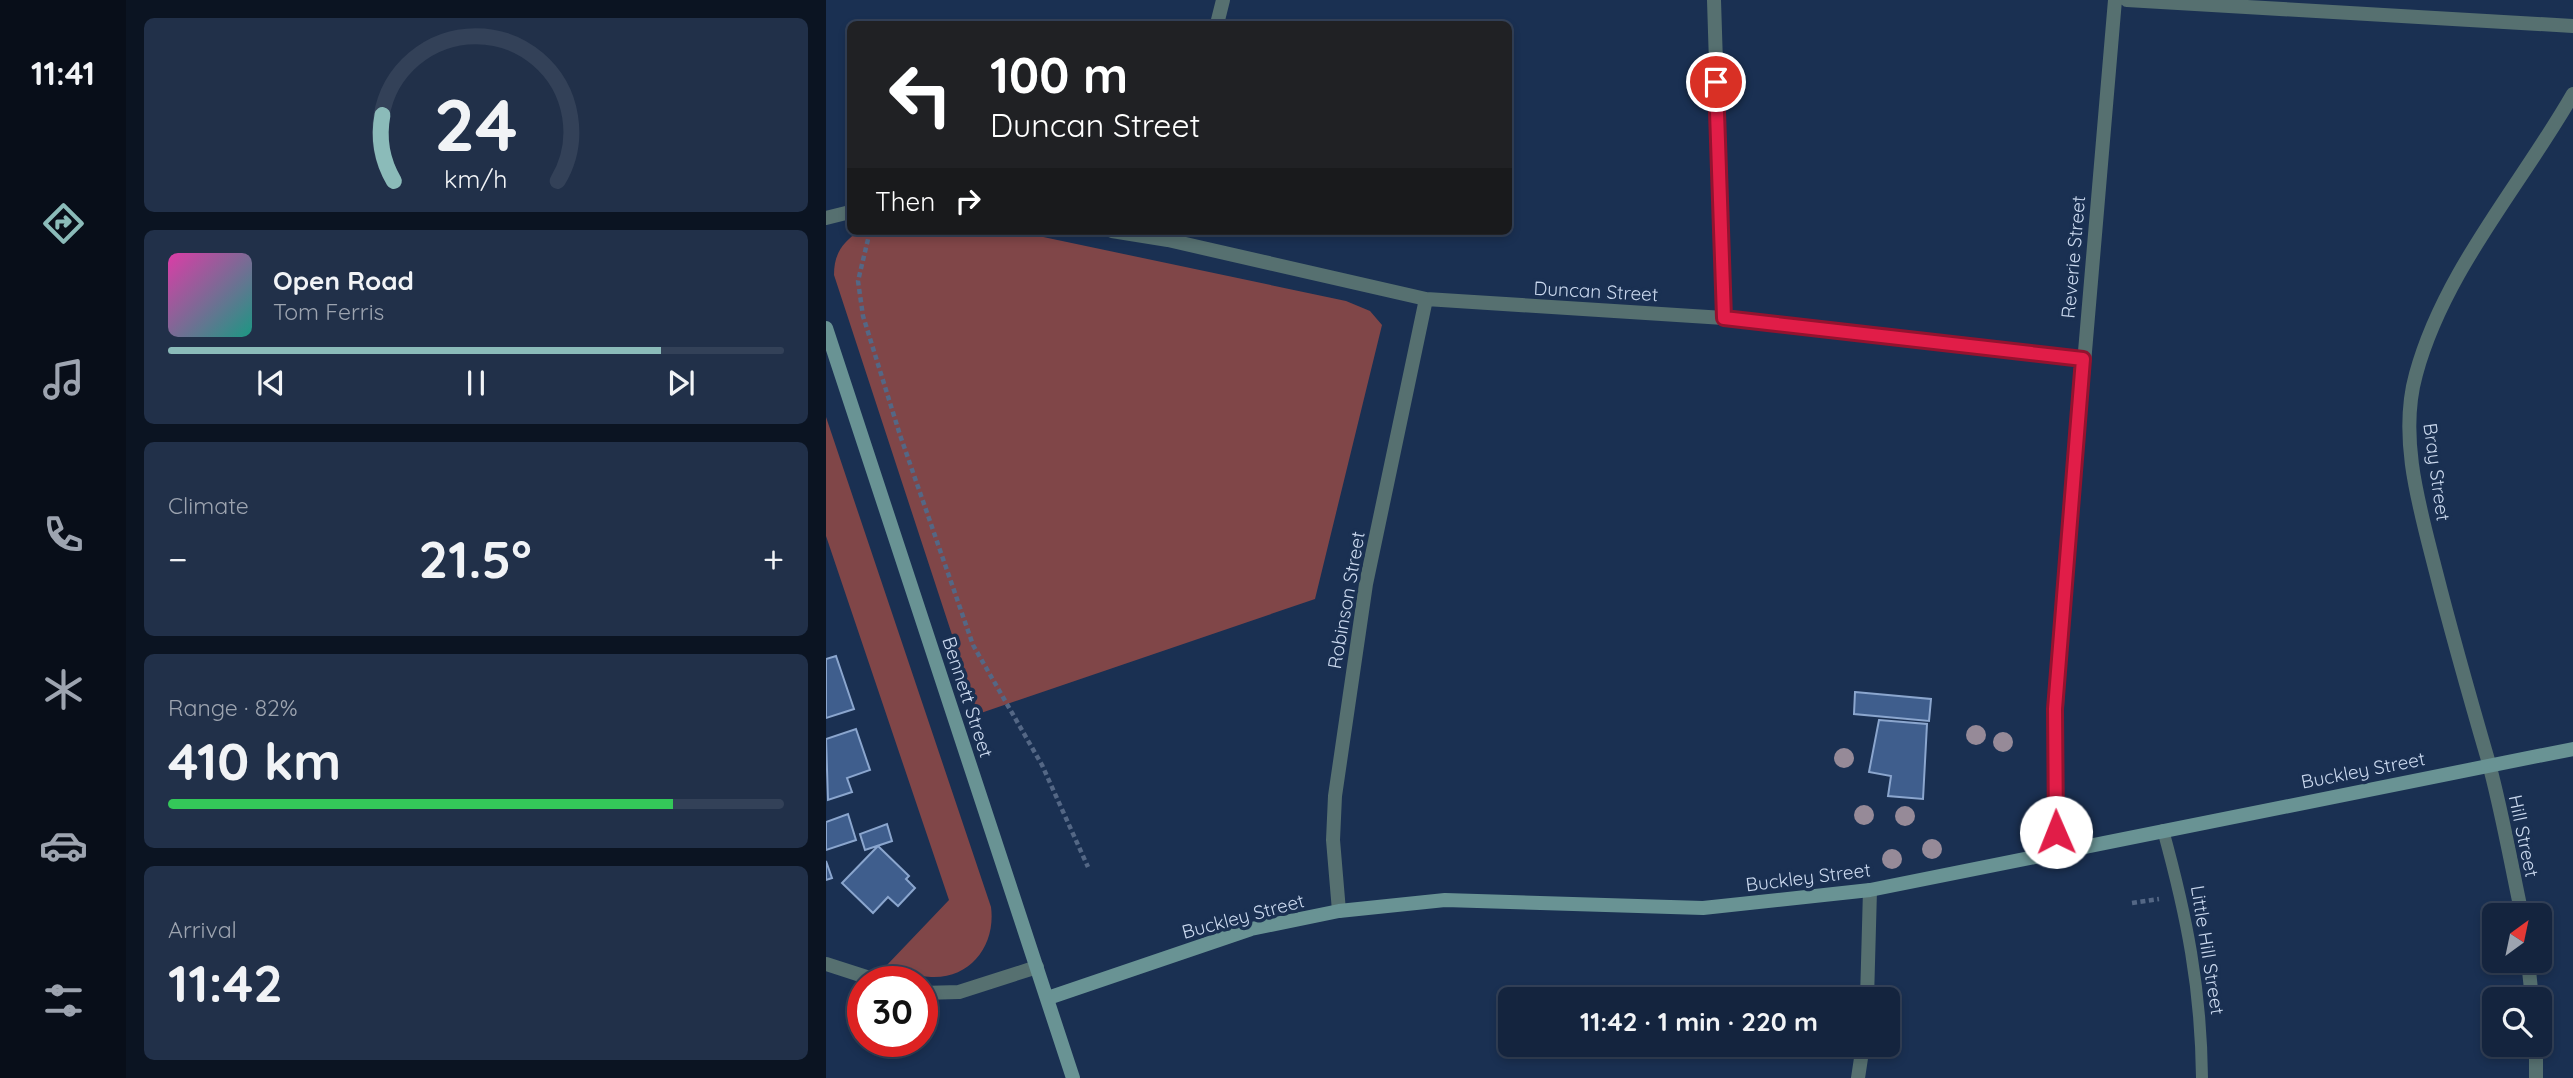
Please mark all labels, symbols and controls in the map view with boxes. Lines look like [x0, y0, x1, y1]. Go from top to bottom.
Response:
text: 100 m [990, 44, 1128, 105]
icon: left [875, 49, 966, 140]
pin [1686, 52, 1746, 112]
text: 11:41 [31, 53, 95, 93]
icon: arrive [1697, 63, 1735, 101]
text: 24 [434, 78, 518, 169]
text: Duncan Street [990, 105, 1200, 145]
text: km/h [444, 163, 508, 194]
icon: right [949, 182, 987, 220]
text: Then [875, 185, 935, 218]
street label: Reverie Street [2056, 195, 2090, 319]
icon: directions [39, 199, 88, 248]
text: Open Road [273, 264, 414, 297]
street label: Duncan Street [1533, 276, 1659, 306]
text: Tom Ferris [273, 297, 384, 326]
icon: music [39, 355, 88, 404]
icon: previous [252, 364, 290, 402]
icon: pause [457, 364, 495, 402]
icon: next [662, 364, 700, 402]
street label: Bray Street [2418, 421, 2456, 523]
text: Climate [168, 491, 249, 520]
icon: phone [39, 510, 88, 559]
text: 21.5° [419, 526, 532, 591]
street label: Robinson Street [1322, 529, 1370, 671]
text: − [168, 535, 188, 583]
text: + [763, 535, 784, 583]
street label: Bennett Street [937, 633, 999, 761]
icon: climate [39, 665, 88, 714]
text: Range · 82% [168, 693, 298, 722]
text: 410 km [168, 728, 341, 793]
street label: Buckley Street [2299, 746, 2427, 794]
street label: Hill Street [2504, 793, 2544, 879]
position arrow [2019, 795, 2093, 869]
icon: car [39, 821, 88, 870]
street label: Buckley Street [1744, 857, 1872, 897]
street label: Little Hill Street [2186, 884, 2230, 1016]
street label: Buckley Street [1179, 888, 1307, 944]
north arrow [2482, 903, 2552, 973]
map controls [2482, 903, 2552, 1057]
text: Arrival [168, 915, 237, 944]
text: 11:42 [168, 950, 283, 1015]
speed limit sign: 30 [847, 966, 938, 1057]
icon: filters [39, 976, 88, 1025]
button: search [2482, 987, 2552, 1057]
text: 11:42 · 1 min · 220 m [1580, 1005, 1818, 1038]

